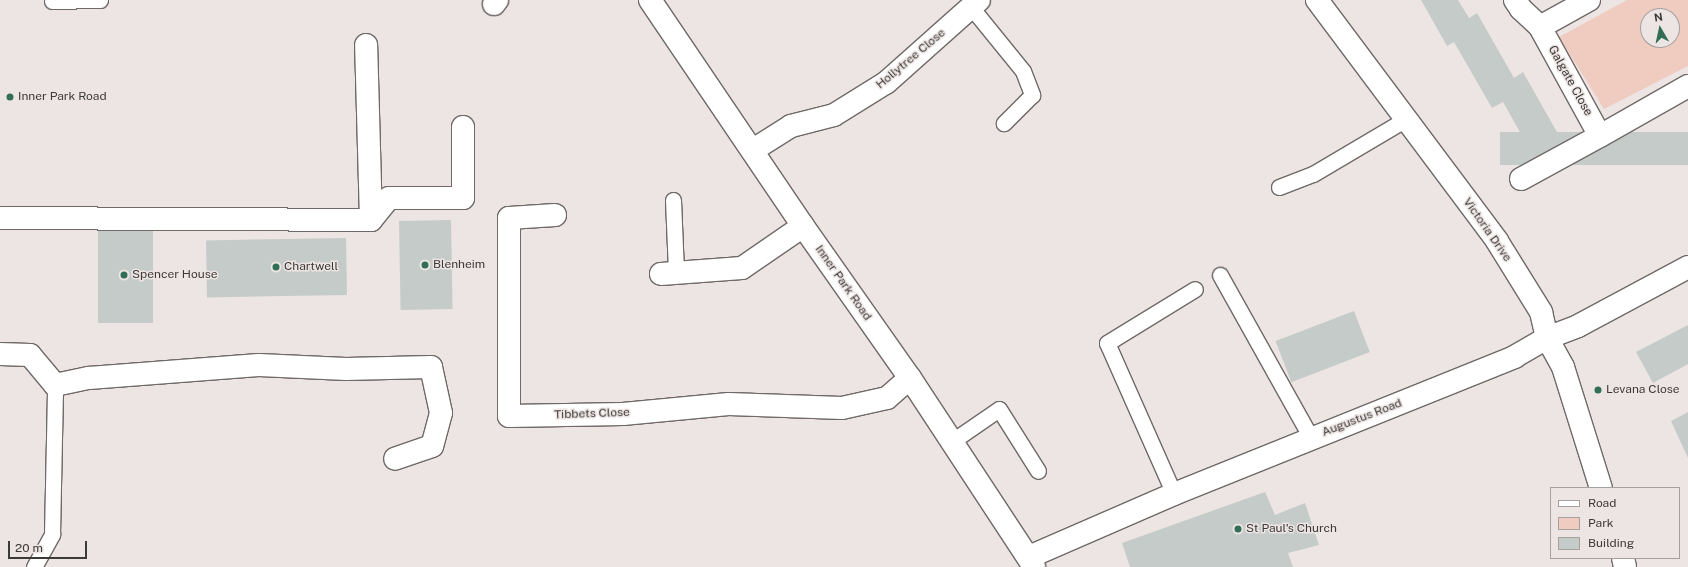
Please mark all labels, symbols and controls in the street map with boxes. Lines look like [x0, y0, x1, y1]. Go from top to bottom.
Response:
north arrow [1640, 8, 1680, 48]
text: N [1653, 11, 1663, 24]
street label: Hollytree Close [873, 26, 949, 92]
street label: Galgate Close [1545, 43, 1595, 119]
place label: Inner Park Road [18, 90, 107, 104]
marker: Inner Park Road [5, 92, 15, 102]
street label: Victoria Drive [1460, 195, 1514, 265]
street label: Inner Park Road [812, 243, 874, 323]
place label: Blenheim [433, 258, 485, 272]
place label: Chartwell [284, 260, 338, 274]
marker: Blenheim [420, 260, 430, 270]
marker: Chartwell [271, 262, 281, 272]
place label: Spencer House [132, 268, 218, 282]
marker: Spencer House [119, 270, 129, 280]
place label: Levana Close [1606, 383, 1680, 397]
marker: Levana Close [1593, 385, 1603, 395]
street label: Augustus Road [1320, 396, 1404, 440]
street label: Tibbets Close [554, 405, 630, 423]
legend [1550, 487, 1680, 559]
text: Road [1588, 496, 1616, 510]
text: Park [1588, 516, 1614, 530]
place label: St Paul's Church [1246, 522, 1337, 536]
marker: St Paul's Church [1233, 524, 1243, 534]
scale bar [10, 533, 89, 559]
text: Building [1588, 536, 1634, 550]
text: 20 m [15, 541, 43, 555]

